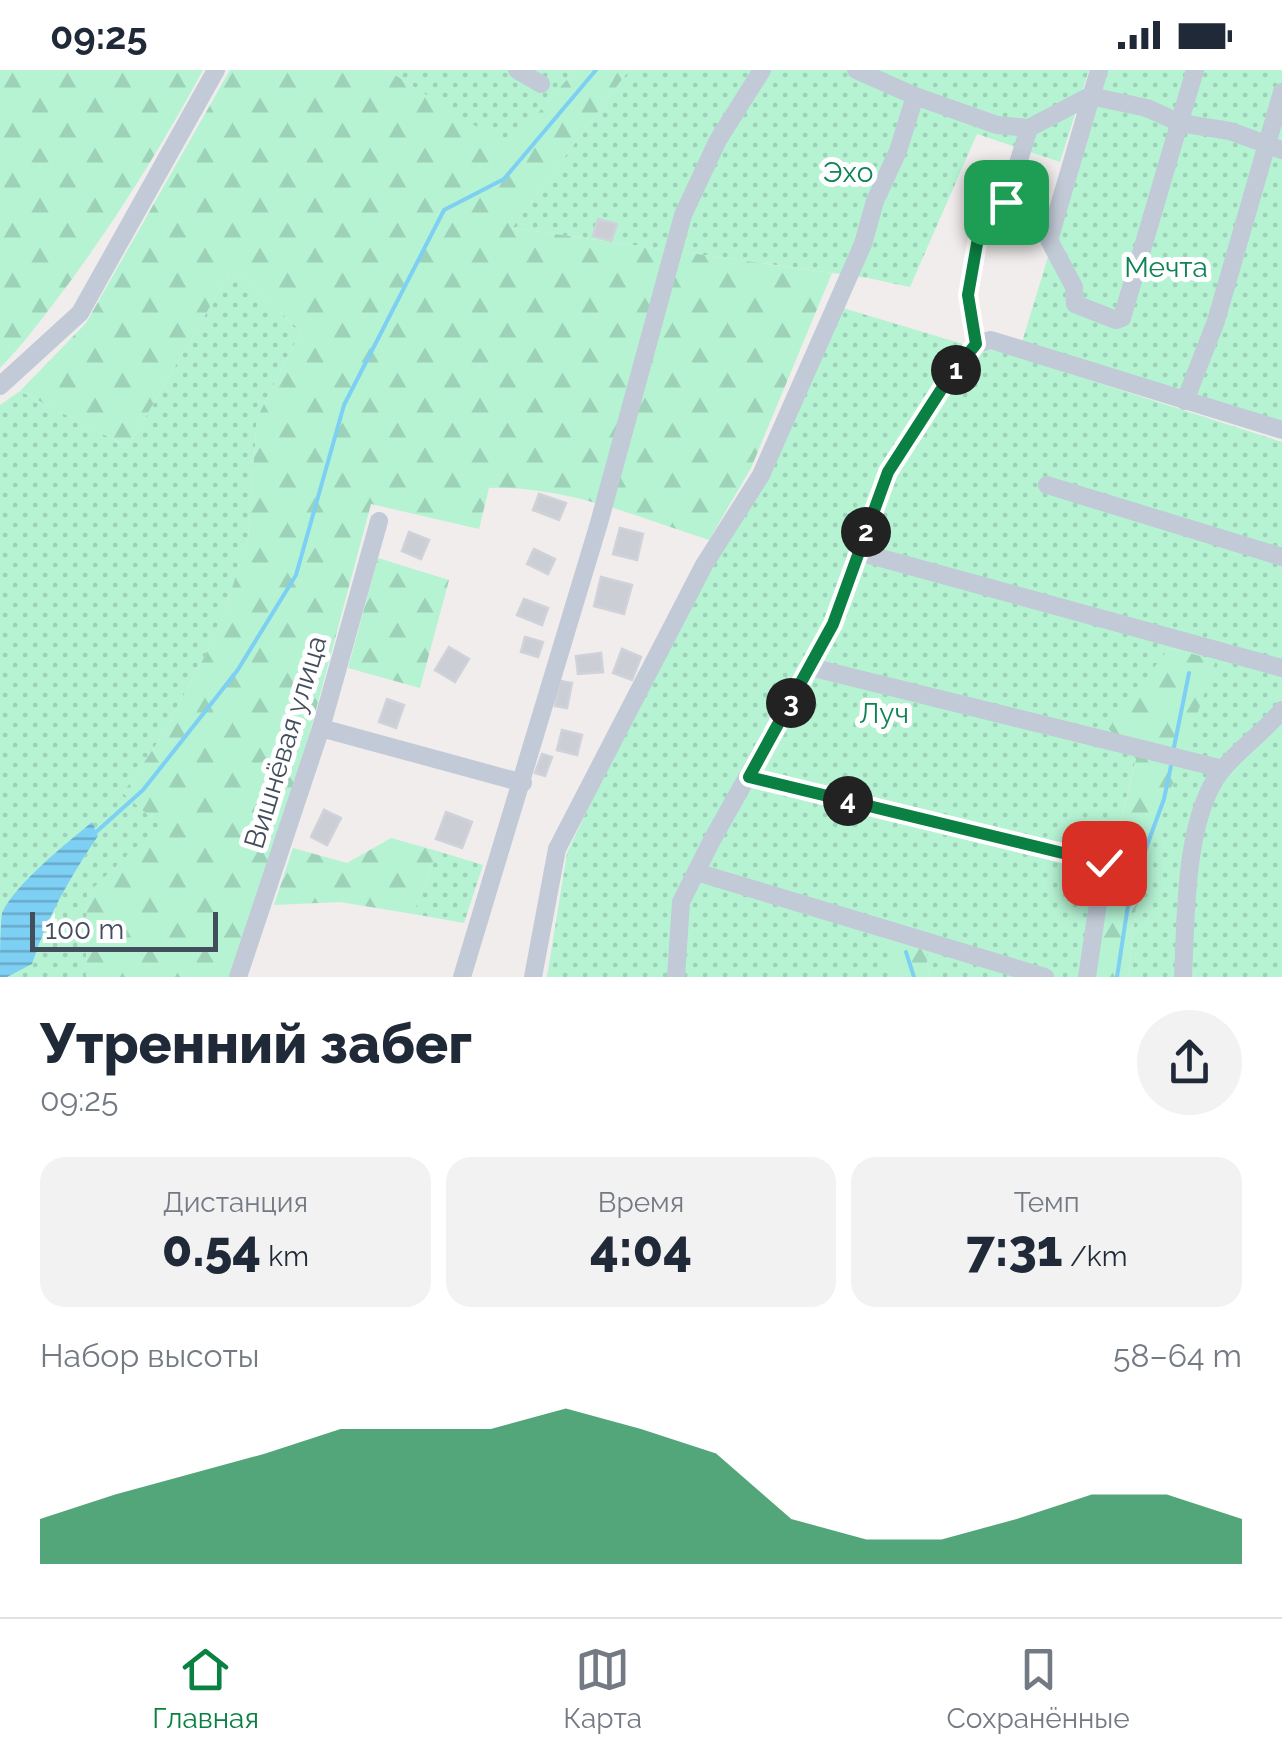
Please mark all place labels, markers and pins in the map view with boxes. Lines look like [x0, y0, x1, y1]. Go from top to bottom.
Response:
pin [964, 160, 1049, 245]
pin: 1 [931, 345, 981, 395]
pin: 2 [841, 507, 891, 557]
pin: 3 [766, 678, 816, 728]
pin: 4 [823, 776, 873, 826]
pin [1062, 821, 1147, 906]

